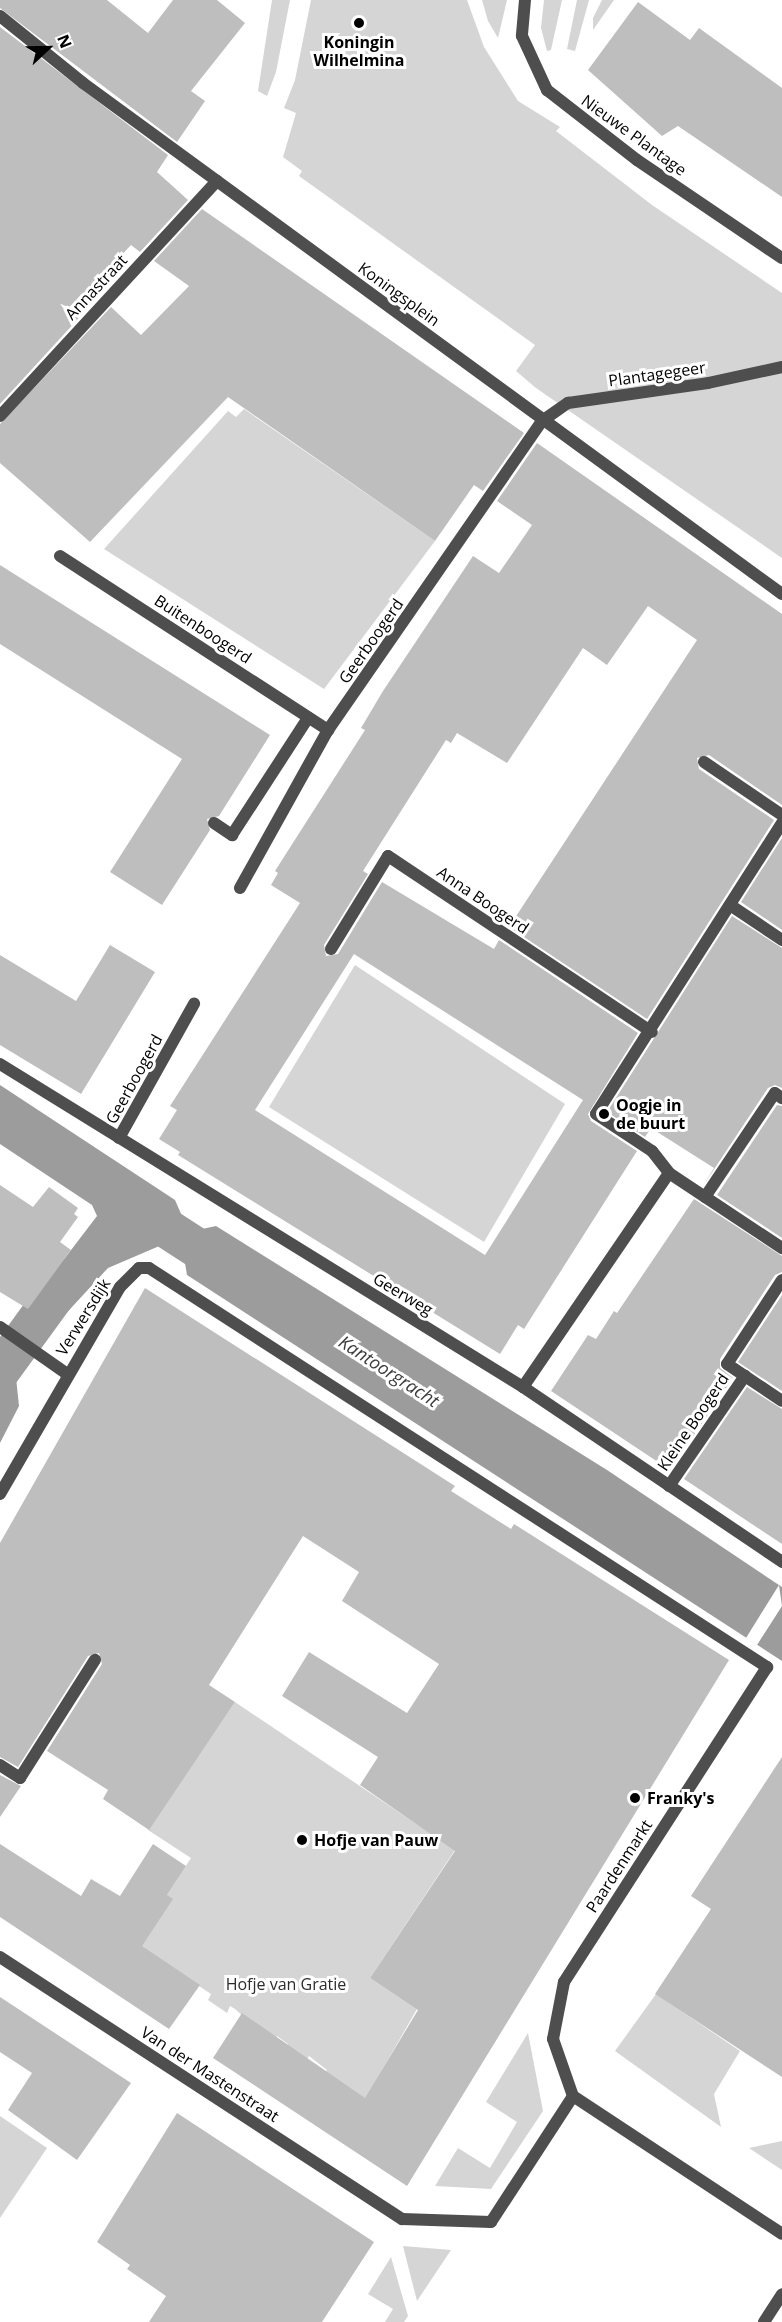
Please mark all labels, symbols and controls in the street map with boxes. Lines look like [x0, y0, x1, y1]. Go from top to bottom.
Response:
marker: Koningin Wilhelmina [352, 16, 366, 30]
north arrow [18, 18, 78, 78]
text: N [52, 31, 77, 51]
place label: Koningin Wilhelmina [314, 32, 404, 70]
street label: Nieuwe Plantage [578, 90, 690, 180]
street label: Annastraat [61, 250, 131, 324]
street label: Koningsplein [354, 258, 444, 330]
street label: Plantagegeer [607, 358, 707, 390]
street label: Buitenboogerd [151, 591, 255, 667]
street label: Geerboogerd [335, 595, 407, 687]
street label: Anna Boogerd [434, 862, 532, 938]
street label: Geerboogerd [102, 1031, 166, 1127]
place label: Oogje in de buurt [616, 1095, 685, 1133]
marker: Oogje in de buurt [597, 1107, 611, 1121]
street label: Geerweg [370, 1269, 436, 1319]
street label: Verwersdijk [52, 1275, 114, 1359]
water label: Kantoorgracht [335, 1331, 443, 1411]
street label: Kleine Boogerd [653, 1370, 733, 1474]
place label: Franky's [647, 1788, 714, 1808]
marker: Franky's [628, 1791, 642, 1805]
street label: Paardenmarkt [582, 1816, 656, 1916]
place label: Hofje van Pauw [314, 1830, 438, 1850]
marker: Hofje van Pauw [295, 1833, 309, 1847]
park label: Hofje van Gratie [226, 1974, 346, 1994]
street label: Van der Mastenstraat [137, 2022, 283, 2126]

